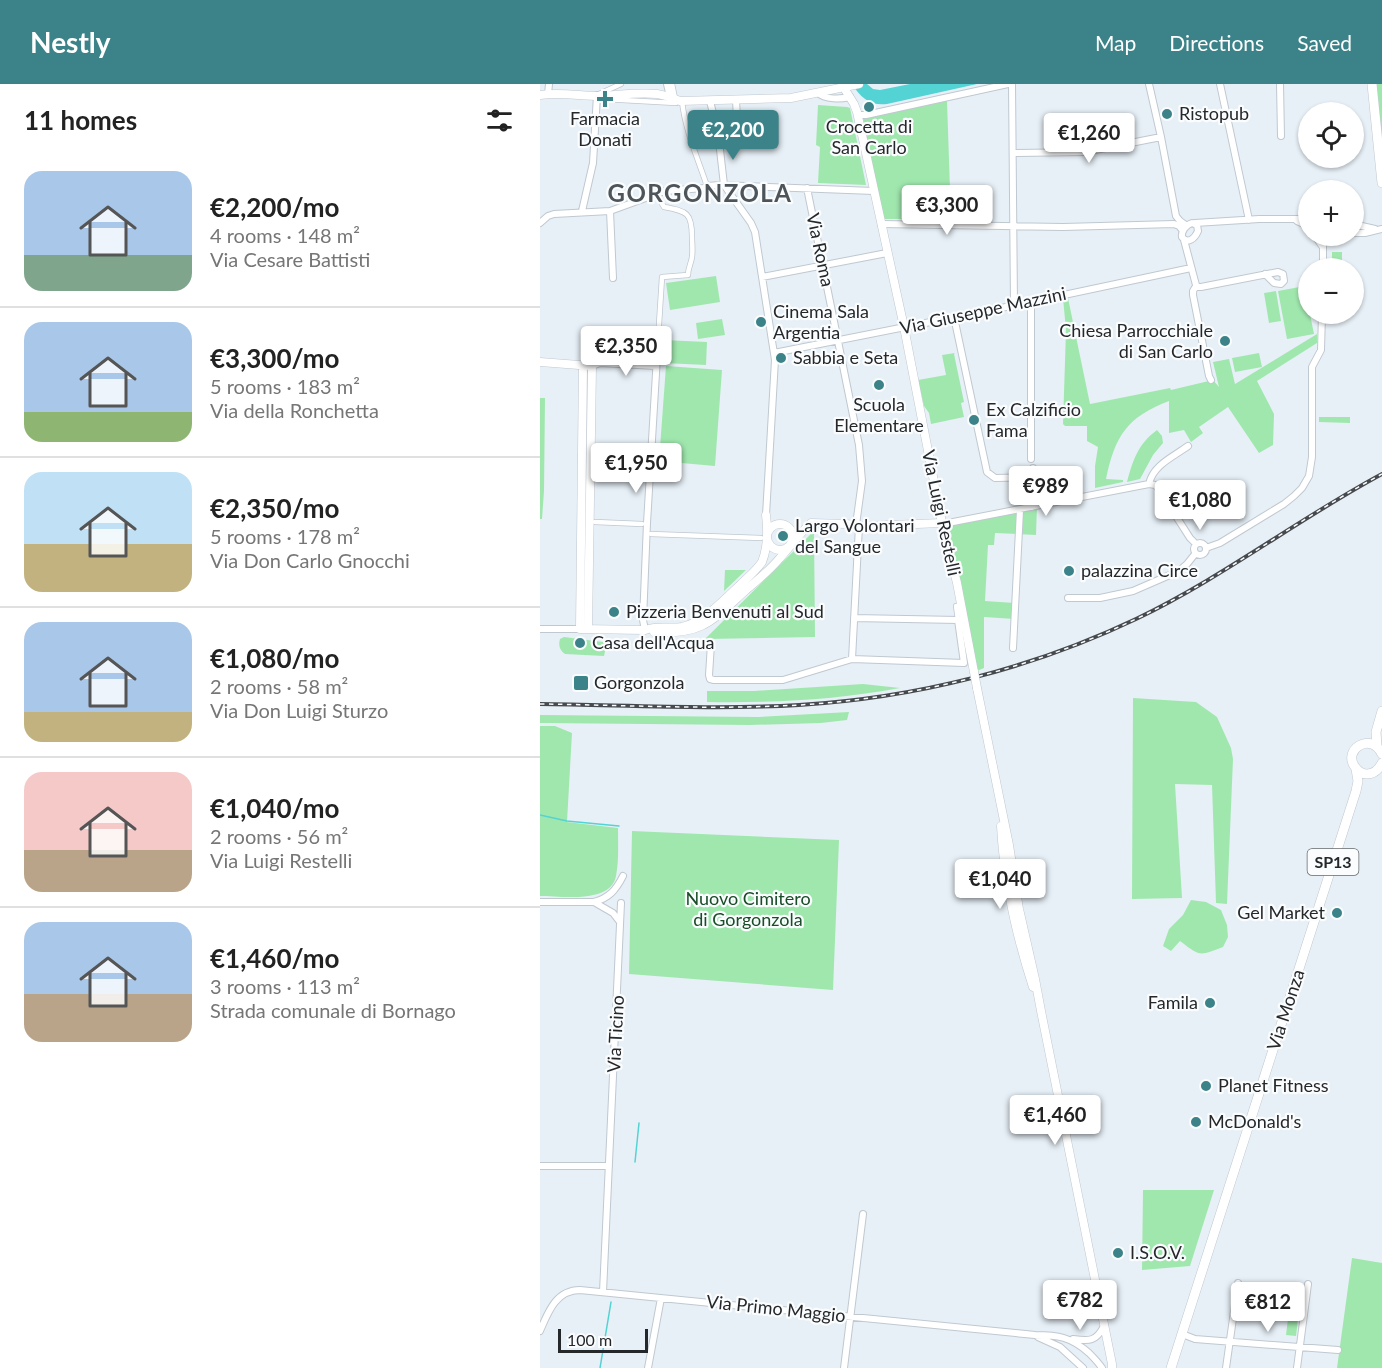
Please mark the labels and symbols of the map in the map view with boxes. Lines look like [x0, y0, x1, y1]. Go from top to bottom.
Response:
marker: Farmacia Donati [598, 92, 612, 106]
marker: Crocetta di San Carlo [862, 100, 876, 114]
place label: Ristopub [1179, 102, 1249, 124]
place label: Farmacia Donati [570, 107, 640, 150]
marker: Ristopub [1160, 107, 1174, 121]
pin: €2,200 [684, 110, 782, 161]
pin: €1,260 [1040, 113, 1138, 164]
place label: Crocetta di San Carlo [826, 115, 912, 158]
district label: GORGONZOLA [607, 178, 793, 207]
pin: €3,300 [898, 185, 996, 236]
street label: Via Roma [802, 211, 840, 289]
street label: Via Giuseppe Mazzini [898, 282, 1068, 338]
place label: Cinema Sala Argentia [773, 300, 869, 343]
marker: Cinema Sala Argentia [754, 315, 768, 329]
place label: Chiesa Parrocchiale di San Carlo [1059, 319, 1213, 362]
pin: €2,350 [577, 326, 675, 377]
marker: Chiesa Parrocchiale di San Carlo [1218, 334, 1232, 348]
place label: Sabbia e Seta [793, 346, 898, 368]
marker: Sabbia e Seta [774, 351, 788, 365]
marker: Scuola Elementare [872, 378, 886, 392]
place label: Scuola Elementare [834, 393, 924, 436]
place label: Ex Calzificio Fama [986, 398, 1081, 441]
marker: Ex Calzificio Fama [967, 413, 981, 427]
pin: €1,950 [587, 443, 685, 494]
street label: Via Luigi Restelli [918, 448, 966, 578]
pin: €989 [1010, 466, 1082, 517]
pin: €1,080 [1151, 480, 1249, 531]
place label: Largo Volontari del Sangue [795, 514, 915, 557]
marker: Largo Volontari del Sangue [776, 529, 790, 543]
place label: palazzina Circe [1081, 559, 1198, 581]
marker: palazzina Circe [1062, 564, 1076, 578]
place label: Pizzeria Benvenuti al Sud [626, 600, 824, 622]
marker: Pizzeria Benvenuti al Sud [607, 605, 621, 619]
place label: Casa dell'Acqua [592, 631, 715, 653]
marker: Casa dell'Acqua [573, 636, 587, 650]
place label: Gorgonzola [594, 671, 684, 693]
marker: Gorgonzola [572, 674, 590, 692]
road number: SP13 [1308, 849, 1358, 875]
pin: €1,040 [951, 859, 1049, 910]
park label: Nuovo Cimitero di Gorgonzola [685, 887, 811, 930]
place label: Gel Market [1237, 901, 1326, 923]
marker: Gel Market [1330, 906, 1344, 920]
street label: Via Monza [1262, 966, 1308, 1053]
place label: Famila [1148, 991, 1198, 1013]
street label: Via Ticino [602, 995, 628, 1073]
marker: Famila [1203, 996, 1217, 1010]
place label: Planet Fitness [1218, 1074, 1329, 1096]
marker: Planet Fitness [1199, 1079, 1213, 1093]
pin: €1,460 [1006, 1095, 1104, 1146]
place label: McDonald's [1208, 1110, 1302, 1132]
marker: McDonald's [1189, 1115, 1203, 1129]
place label: I.S.O.V. [1130, 1241, 1185, 1263]
marker: I.S.O.V. [1111, 1246, 1125, 1260]
pin: €782 [1044, 1280, 1116, 1331]
pin: €812 [1232, 1282, 1304, 1333]
street label: Via Primo Maggio [705, 1290, 847, 1326]
scale bar [558, 1326, 648, 1354]

